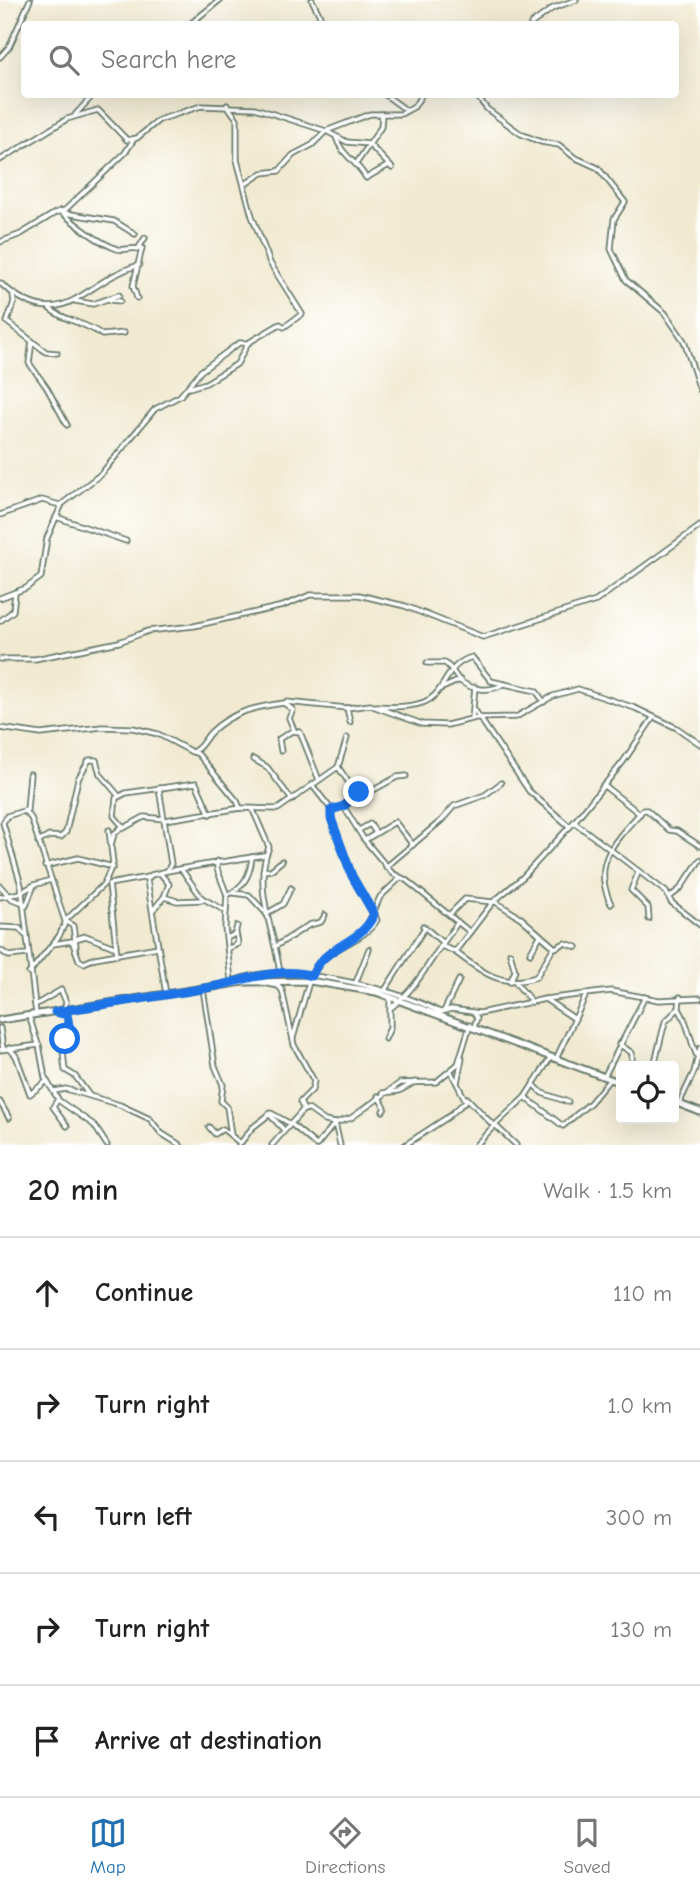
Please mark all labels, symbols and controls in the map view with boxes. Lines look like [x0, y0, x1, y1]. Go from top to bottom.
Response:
search box [21, 21, 679, 98]
icon: search [45, 41, 83, 79]
text: Search here [101, 45, 236, 75]
route end [343, 776, 374, 807]
route start [49, 1023, 80, 1054]
map controls [616, 1061, 679, 1124]
button: locate [616, 1061, 679, 1124]
text: 20 min [28, 1173, 118, 1208]
text: Walk · 1.5 km [543, 1177, 672, 1204]
icon: ahead [28, 1274, 66, 1312]
text: Continue [95, 1278, 193, 1308]
text: 110 m [613, 1280, 672, 1307]
icon: right [28, 1386, 66, 1424]
text: Turn right [95, 1390, 209, 1420]
text: 1.0 km [608, 1392, 672, 1419]
icon: left [28, 1498, 66, 1536]
text: Turn left [95, 1502, 192, 1532]
text: 300 m [606, 1504, 672, 1531]
icon: right [28, 1610, 66, 1648]
text: Turn right [95, 1614, 209, 1644]
text: 130 m [611, 1616, 672, 1643]
icon: arrive [28, 1722, 66, 1760]
text: Arrive at destination [95, 1726, 322, 1756]
tab: Map [89, 1814, 127, 1878]
tab: Directions [305, 1814, 385, 1878]
tab: Saved [564, 1814, 611, 1878]

